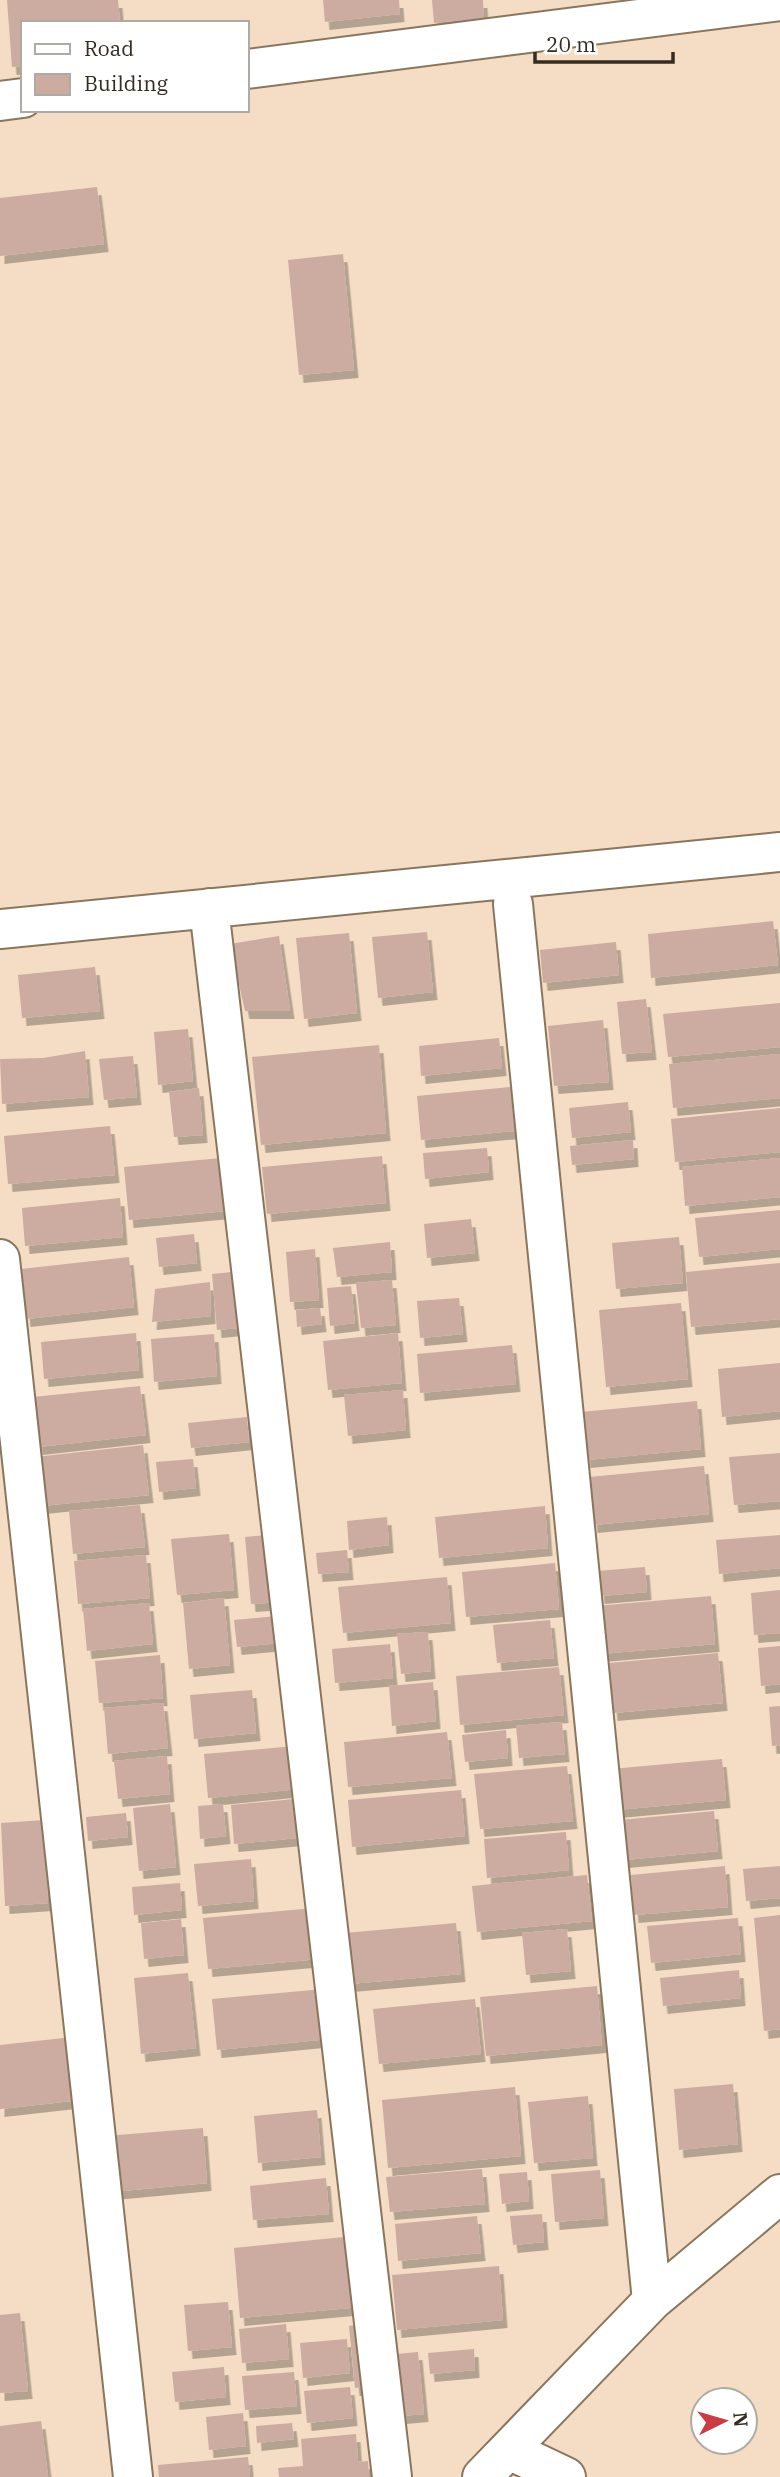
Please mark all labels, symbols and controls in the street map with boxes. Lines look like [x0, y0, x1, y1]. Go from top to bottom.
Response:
legend [21, 21, 248, 112]
scale bar [535, 21, 673, 65]
text: 20 m [546, 30, 596, 58]
text: Road [84, 34, 134, 62]
text: Building [84, 69, 169, 97]
north arrow [689, 2386, 759, 2456]
text: N [728, 2411, 754, 2428]

